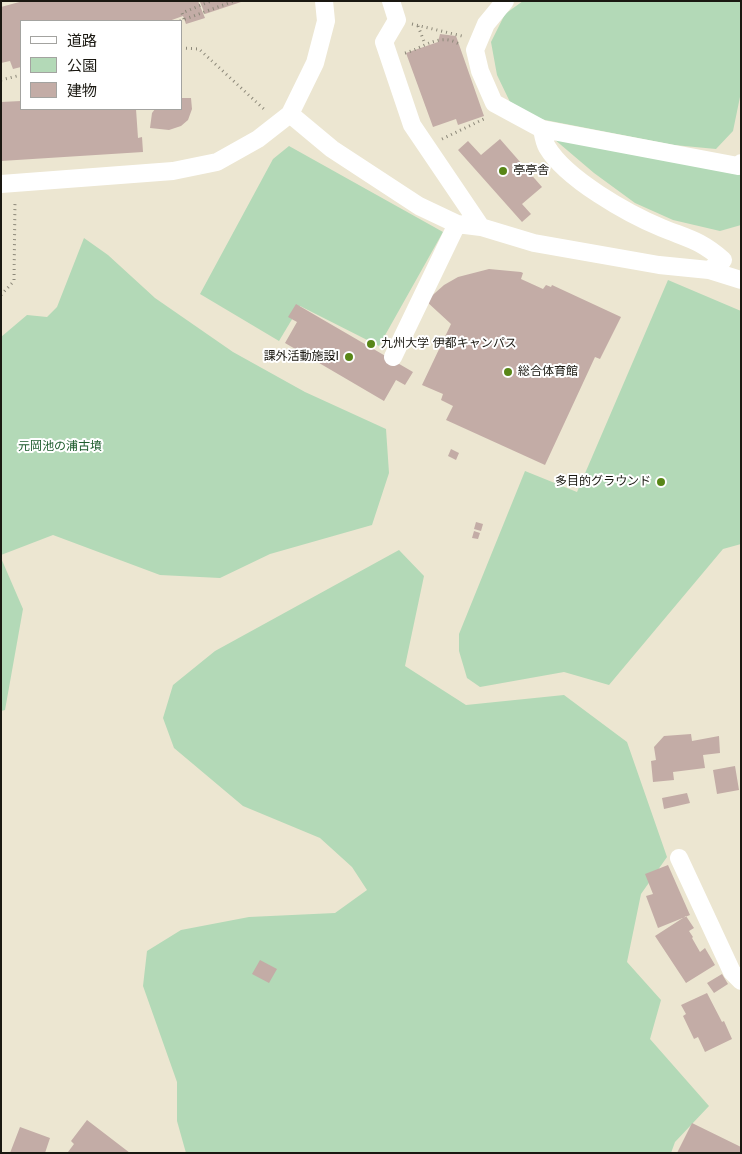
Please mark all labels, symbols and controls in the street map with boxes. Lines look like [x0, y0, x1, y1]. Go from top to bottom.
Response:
legend [20, 20, 182, 110]
text: 道路 [67, 32, 97, 50]
text: 公園 [67, 57, 97, 75]
text: 建物 [67, 82, 97, 100]
place label: 亭亭舎 [513, 164, 549, 178]
marker: 亭亭舎 [497, 165, 509, 177]
place label: 九州大学 伊都キャンパス [381, 337, 517, 351]
marker: 九州大学 伊都キャンパス [365, 338, 377, 350]
place label: 課外活動施設Ⅰ [263, 350, 339, 364]
marker: 課外活動施設Ⅰ [343, 351, 355, 363]
place label: 総合体育館 [518, 365, 578, 379]
marker: 総合体育館 [502, 366, 514, 378]
park label: 元岡池の浦古墳 [18, 440, 102, 454]
place label: 多目的グラウンド [555, 475, 651, 489]
marker: 多目的グラウンド [655, 476, 667, 488]

